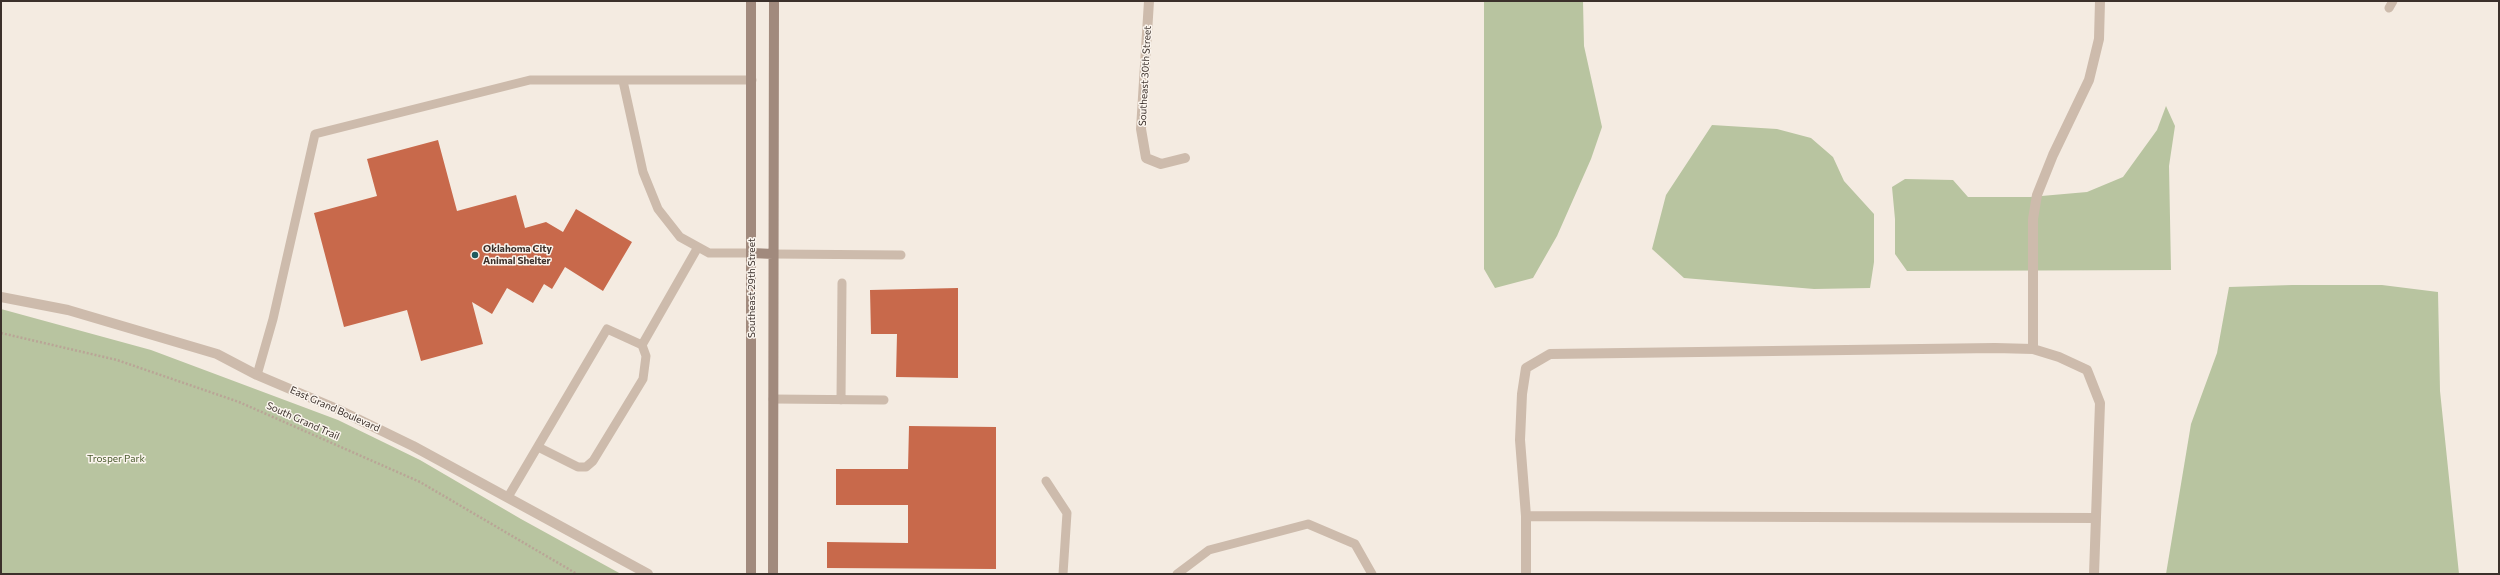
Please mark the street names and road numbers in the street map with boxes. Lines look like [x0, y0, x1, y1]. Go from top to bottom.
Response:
street label: Southeast 30th Street [1136, 25, 1154, 127]
street label: Southeast 29th Street [746, 238, 758, 338]
street label: East Grand Boulevard [288, 384, 382, 434]
street label: South Grand Trail [265, 399, 341, 443]

